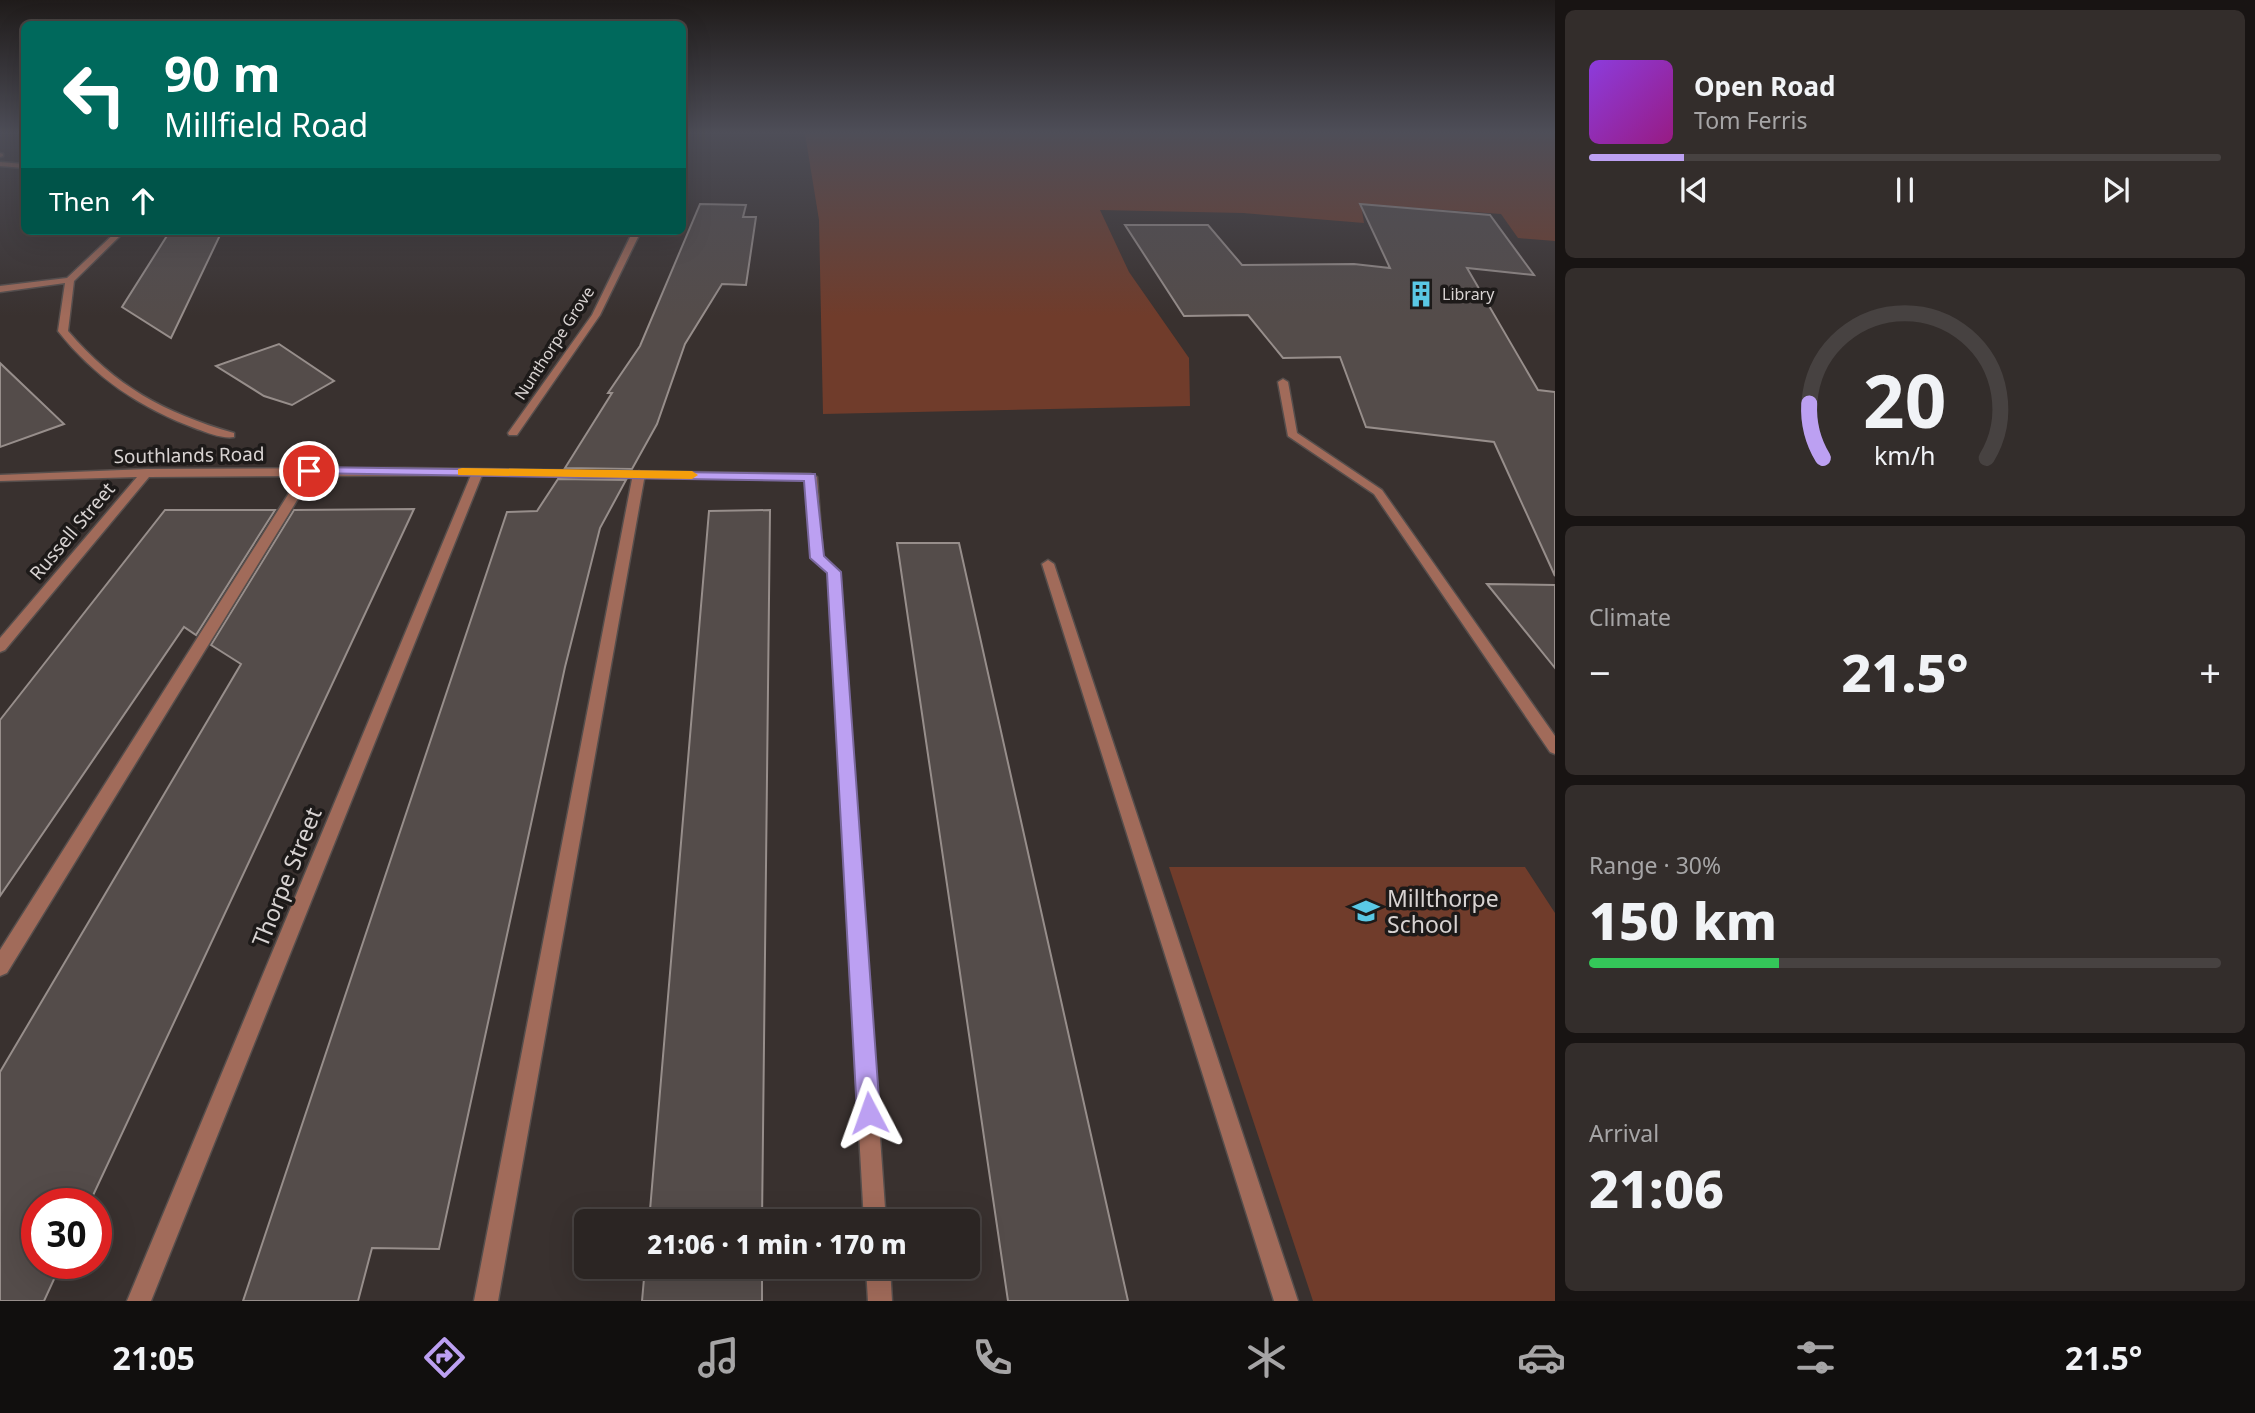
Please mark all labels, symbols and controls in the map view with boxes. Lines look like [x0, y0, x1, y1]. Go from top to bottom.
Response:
text: 90 m [164, 40, 281, 106]
icon: left [49, 49, 140, 140]
text: Open Road [1694, 68, 1836, 104]
text: Millfield Road [164, 103, 368, 146]
text: Tom Ferris [1694, 104, 1807, 136]
icon: previous [1675, 171, 1713, 209]
icon: pause [1886, 171, 1924, 209]
icon: next [2097, 171, 2135, 209]
icon: ahead [124, 182, 162, 220]
text: Then [49, 183, 110, 219]
building icon: Library [1406, 279, 1436, 309]
street label: Nunthorpe Grove [509, 282, 599, 404]
place label: Library [1442, 283, 1495, 305]
text: 20 [1863, 351, 1947, 450]
text: km/h [1874, 438, 1936, 472]
street label: Southlands Road [113, 441, 265, 469]
pin [279, 441, 339, 501]
icon: arrive [290, 452, 328, 490]
street label: Russell Street [23, 476, 121, 585]
text: Climate [1589, 601, 1671, 633]
text: 21.5° [1842, 636, 1968, 707]
text: − [1589, 646, 1611, 698]
text: + [2199, 646, 2221, 698]
street label: Thorpe Street [243, 803, 329, 951]
text: Range · 30% [1589, 849, 1721, 881]
place label: Millthorpe School [1387, 882, 1499, 940]
text: 150 km [1589, 884, 1777, 955]
school or university icon: Millthorpe School [1351, 896, 1381, 926]
position arrow [832, 1076, 906, 1150]
text: Arrival [1589, 1117, 1659, 1149]
text: 21:06 [1589, 1152, 1724, 1223]
speed limit sign: 30 [21, 1188, 112, 1279]
text: 21:06 · 1 min · 170 m [647, 1226, 907, 1262]
icon: directions [420, 1333, 469, 1382]
icon: music [694, 1333, 743, 1382]
icon: phone [968, 1333, 1017, 1382]
icon: climate [1242, 1333, 1291, 1382]
icon: car [1517, 1333, 1566, 1382]
icon: filters [1791, 1333, 1840, 1382]
text: 21:05 [113, 1336, 195, 1379]
text: 21.5° [2065, 1336, 2142, 1379]

